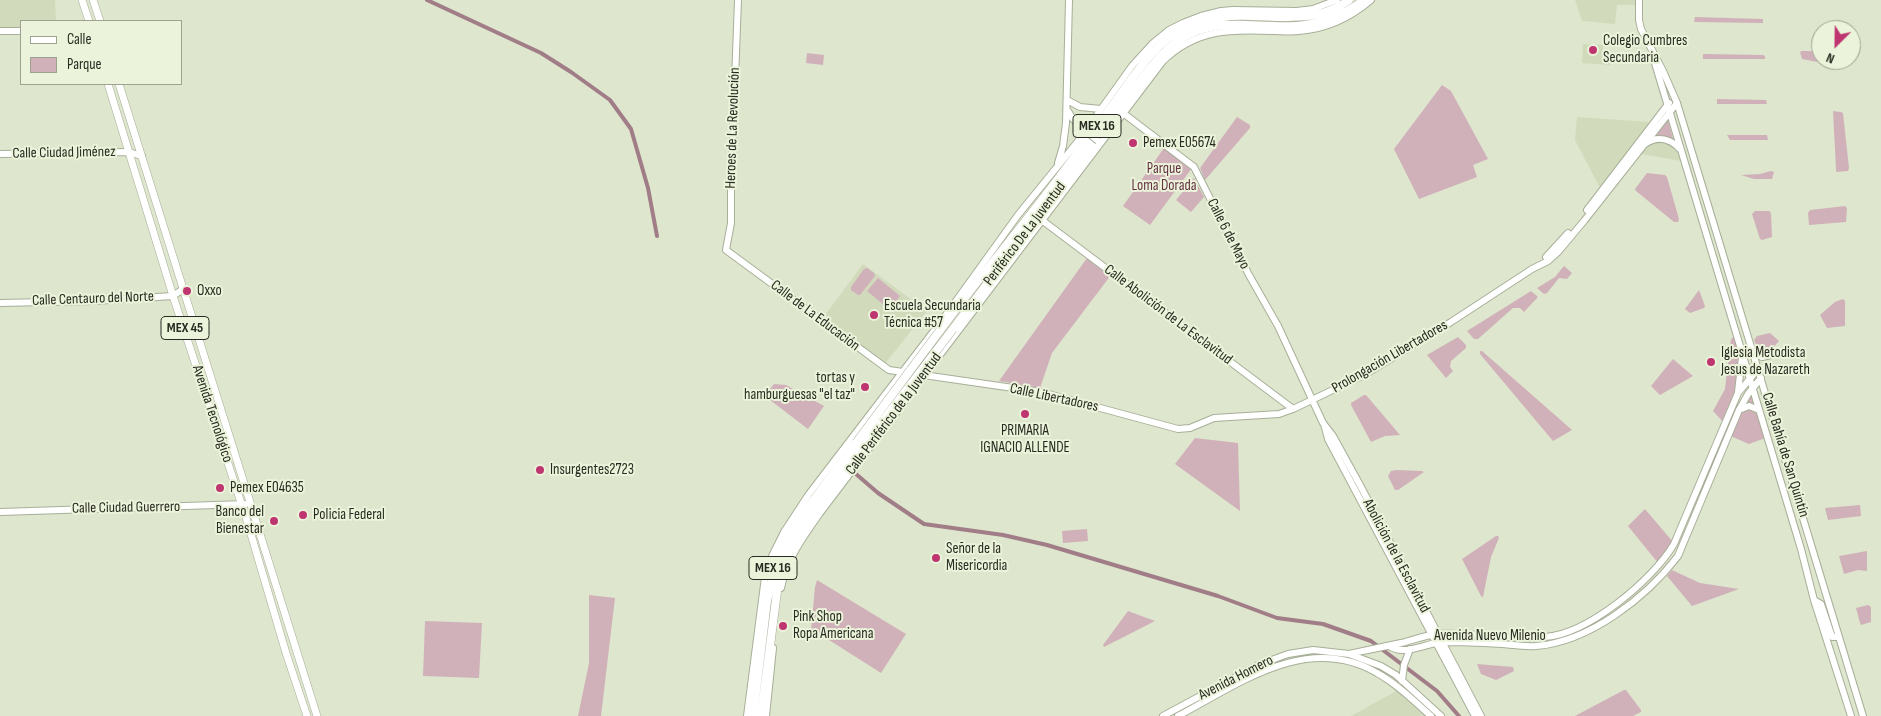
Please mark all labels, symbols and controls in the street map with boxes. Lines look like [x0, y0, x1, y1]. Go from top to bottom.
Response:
legend [20, 20, 182, 85]
north arrow [1811, 20, 1861, 70]
text: Calle [67, 30, 91, 49]
place label: Colegio Cumbres Secundaria [1603, 32, 1687, 67]
marker: Colegio Cumbres Secundaria [1587, 44, 1599, 56]
text: N [1824, 49, 1837, 68]
text: Parque [67, 55, 102, 74]
street label: Heroes de La Revolución [722, 67, 744, 189]
road number: MEX 16 [1073, 114, 1121, 138]
place label: Pemex E05674 [1143, 134, 1216, 152]
marker: Pemex E05674 [1127, 137, 1139, 149]
street label: Calle Ciudad Jiménez [12, 143, 116, 163]
park label: Parque Loma Dorada [1132, 160, 1196, 195]
street label: Periférico De La Juventud [980, 179, 1070, 289]
street label: Calle 6 de Mayo [1203, 196, 1253, 272]
street label: Calle Abolición de La Esclavitud [1100, 261, 1236, 369]
street label: Calle de La Educación [767, 277, 863, 355]
place label: Oxxo [197, 282, 222, 300]
marker: Oxxo [181, 285, 193, 297]
street label: Calle Centauro del Norte [32, 288, 154, 310]
place label: Escuela Secundaria Técnica #57 [884, 297, 981, 332]
marker: Escuela Secundaria Técnica #57 [868, 309, 880, 321]
road number: MEX 45 [161, 316, 209, 339]
street label: Prolongación Libertadores [1329, 317, 1451, 397]
place label: Iglesia Metodista Jesus de Nazareth [1721, 344, 1810, 379]
street label: Calle Periférico de la Juventud [842, 349, 946, 479]
marker: Iglesia Metodista Jesus de Nazareth [1705, 356, 1717, 368]
street label: Avenida Tecnológico [188, 363, 236, 465]
place label: tortas y hamburguesas "el taz" [744, 369, 855, 404]
street label: Calle Libertadores [1008, 380, 1100, 416]
marker: tortas y hamburguesas "el taz" [859, 381, 871, 393]
street label: Calle Bahía de San Quintín [1758, 391, 1812, 519]
marker: PRIMARIA IGNACIO ALLENDE [1019, 408, 1031, 420]
place label: PRIMARIA IGNACIO ALLENDE [980, 422, 1070, 457]
place label: Insurgentes2723 [550, 461, 634, 479]
marker: Insurgentes2723 [534, 464, 546, 476]
place label: Pemex E04635 [230, 479, 304, 497]
marker: Pemex E04635 [214, 482, 226, 494]
street label: Abolición de la Esclavitud [1358, 496, 1434, 616]
street label: Calle Ciudad Guerrero [72, 498, 180, 518]
place label: Banco del Bienestar [215, 503, 264, 538]
place label: Policia Federal [313, 506, 385, 524]
marker: Policia Federal [297, 509, 309, 521]
marker: Banco del Bienestar [268, 515, 280, 527]
place label: Señor de la Misericordia [946, 540, 1007, 575]
marker: Señor de la Misericordia [930, 552, 942, 564]
road number: MEX 16 [749, 556, 797, 580]
place label: Pink Shop Ropa Americana [793, 608, 874, 643]
marker: Pink Shop Ropa Americana [777, 620, 789, 632]
street label: Avenida Nuevo Milenio [1434, 627, 1546, 645]
street label: Avenida Homero [1196, 652, 1276, 704]

